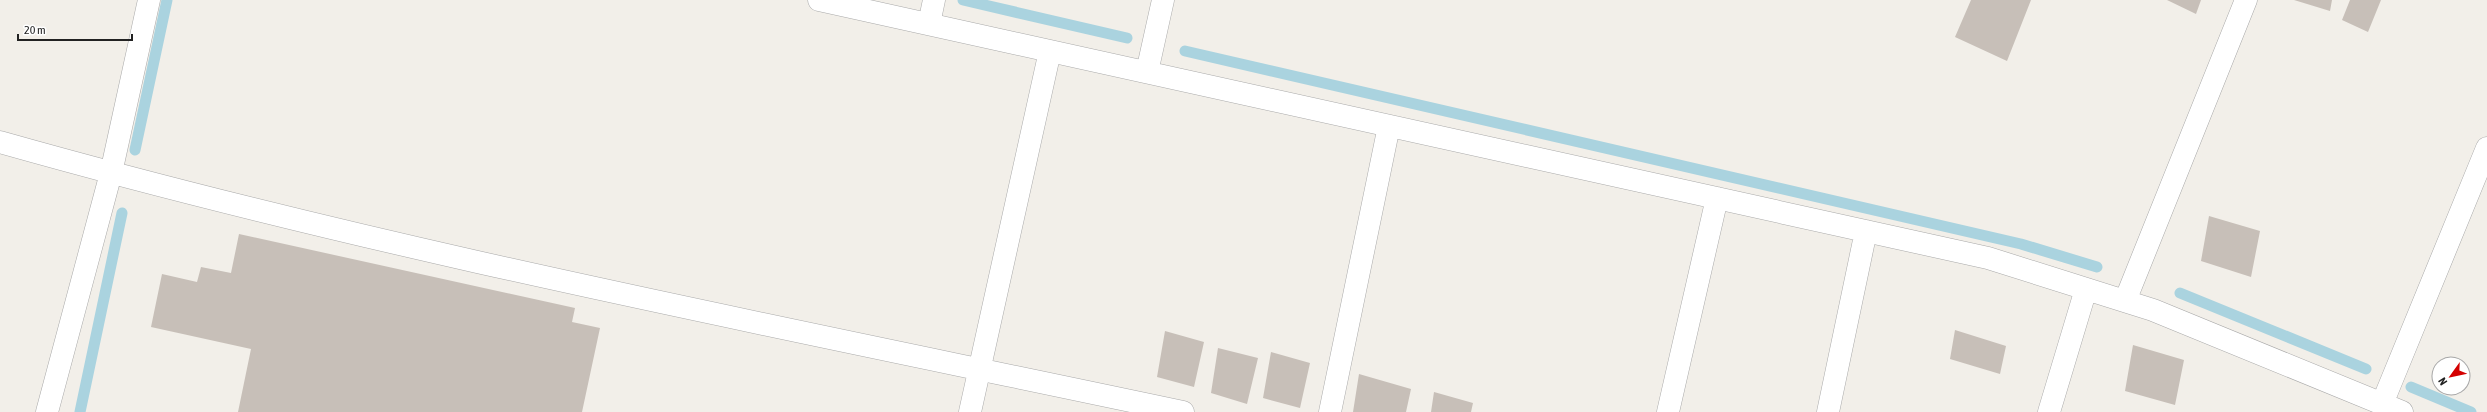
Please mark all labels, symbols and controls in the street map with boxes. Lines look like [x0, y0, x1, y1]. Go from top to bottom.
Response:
scale bar [18, 16, 132, 42]
text: 20 m [24, 23, 46, 37]
north arrow [2431, 356, 2471, 396]
text: N [2436, 375, 2449, 387]

